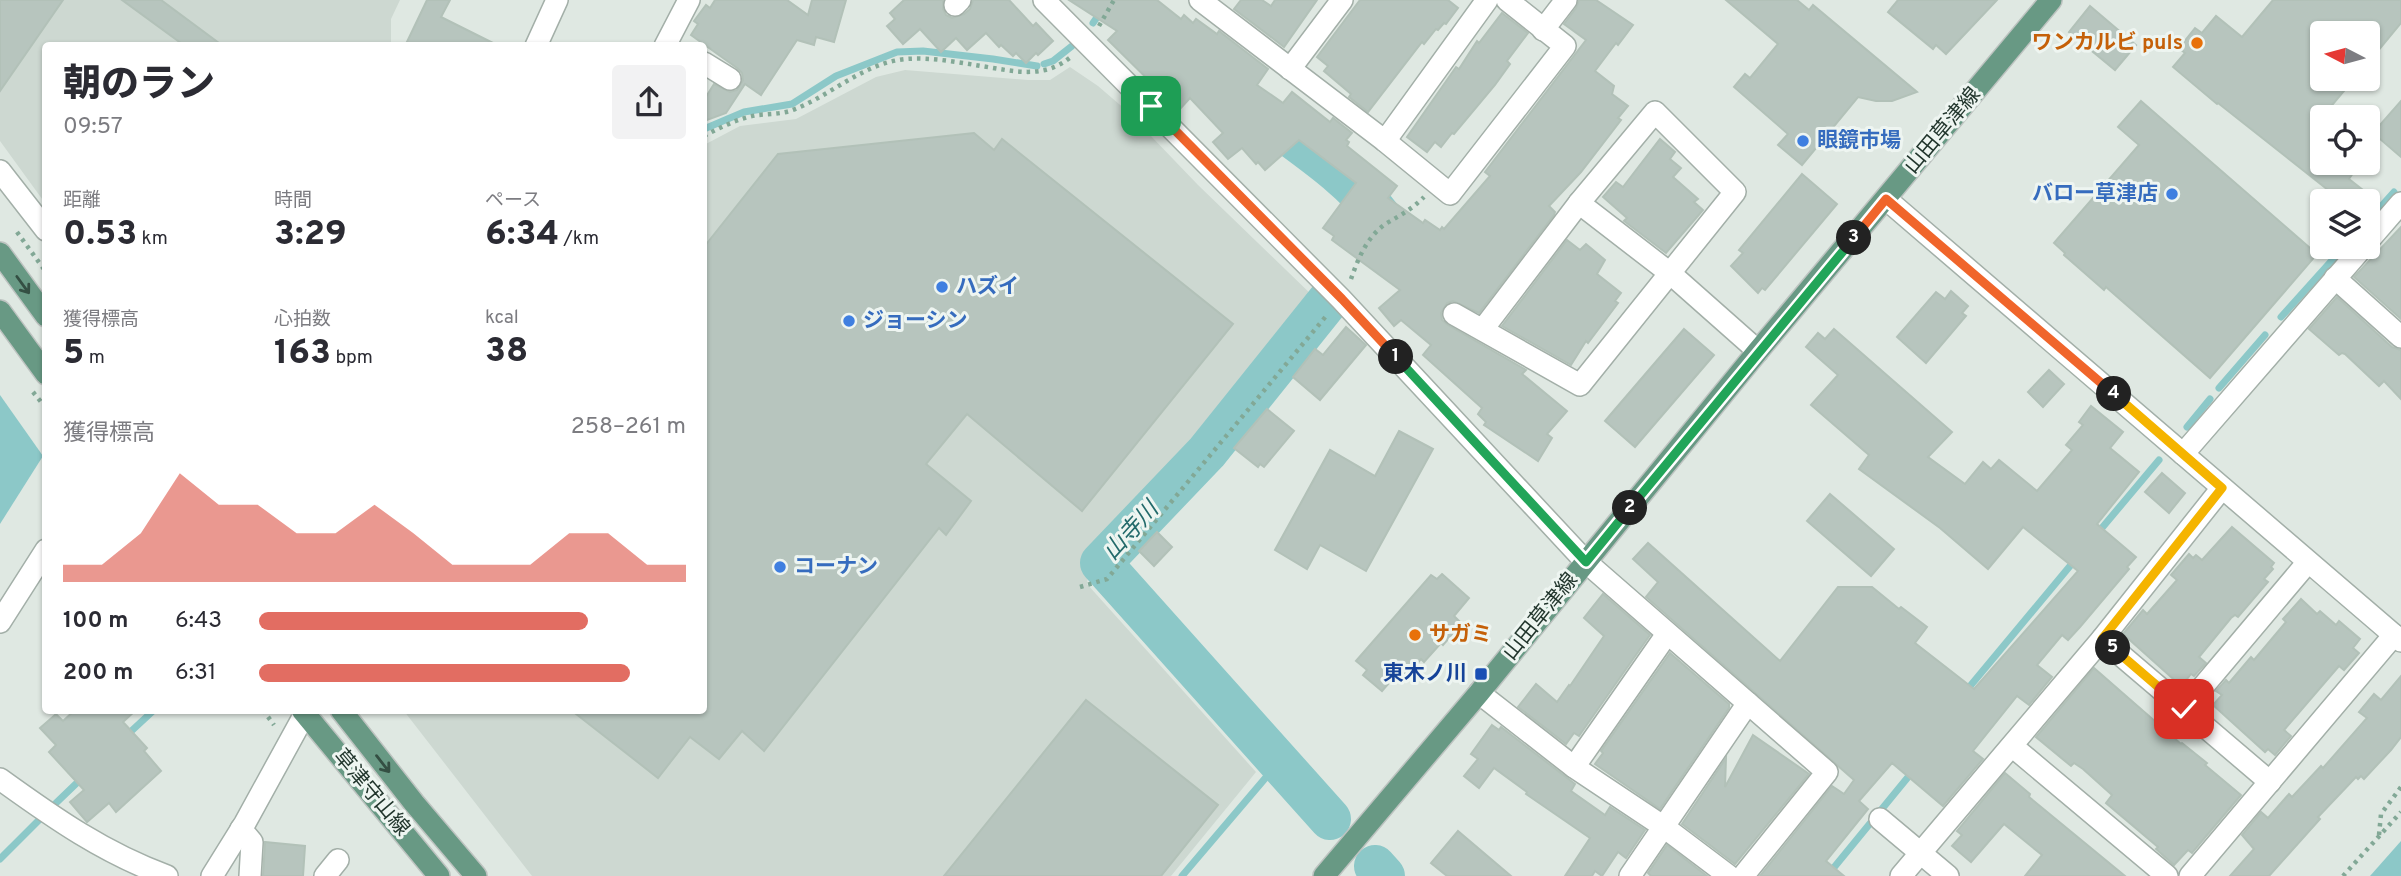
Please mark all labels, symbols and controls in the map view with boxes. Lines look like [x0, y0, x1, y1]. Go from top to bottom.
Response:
north arrow [2310, 21, 2380, 91]
map controls [2310, 21, 2380, 259]
place label: ワンカルビ puls [2032, 30, 2183, 57]
marker: ワンカルビ puls [2189, 35, 2205, 51]
text: 朝のラン [63, 62, 215, 111]
button: share [612, 65, 686, 139]
pin [1121, 76, 1181, 136]
street label: 山田草津線 [1899, 82, 1987, 180]
icon: arrive [1132, 87, 1170, 125]
button: locate [2310, 105, 2380, 175]
text: 09:57 [63, 113, 123, 142]
place label: 眼鏡市場 [1817, 128, 1901, 155]
marker: 眼鏡市場 [1795, 133, 1811, 149]
place label: バロー草津店 [2032, 181, 2158, 208]
marker: バロー草津店 [2164, 186, 2180, 202]
text: 距離 [63, 189, 101, 213]
text: 時間 [274, 189, 312, 213]
text: ペース [485, 189, 541, 213]
button: layers [2310, 189, 2380, 259]
text: 0.53 [63, 213, 137, 257]
text: 3:29 [274, 213, 347, 257]
text: 6:34 [485, 213, 559, 257]
pin: 3 [1836, 220, 1871, 256]
text: 3 [1848, 225, 1859, 249]
text: km [137, 227, 168, 251]
text: /km [559, 227, 599, 251]
place label: ハズイ [956, 274, 1019, 301]
one-way arrow [16, 275, 30, 294]
marker: ハズイ [934, 279, 950, 295]
text: kcal [485, 306, 519, 330]
text: 獲得標高 [63, 308, 139, 332]
text: 心拍数 [274, 308, 331, 332]
place label: ジョーシン [863, 308, 968, 335]
marker: ジョーシン [841, 313, 857, 329]
text: 38 [485, 330, 528, 374]
text: 5 [63, 332, 84, 376]
text: 163 [274, 332, 331, 376]
pin: 1 [1378, 340, 1414, 374]
text: 1 [1392, 344, 1399, 368]
text: m [84, 346, 105, 370]
text: bpm [331, 346, 373, 370]
pin: 4 [2096, 376, 2132, 412]
text: 4 [2107, 381, 2120, 405]
text: 258–261 m [571, 413, 686, 442]
text: 獲得標高 [63, 420, 155, 449]
pin: 2 [1612, 490, 1648, 526]
water label: 山寺川 [1098, 494, 1168, 567]
text: 2 [1624, 495, 1635, 519]
place label: コーナン [794, 554, 878, 581]
marker: コーナン [772, 559, 788, 575]
street label: 山田草津線 [1497, 568, 1585, 666]
text: 100 m [63, 607, 128, 636]
text: 6:43 [175, 607, 222, 636]
place label: サガミ [1429, 622, 1492, 649]
marker: サガミ [1407, 627, 1423, 643]
pin: 5 [2096, 630, 2130, 666]
text: 5 [2107, 635, 2118, 659]
text: 200 m [63, 659, 133, 688]
text: 6:31 [175, 659, 216, 688]
place label: 東木ノ川 [1383, 661, 1467, 688]
marker: 東木ノ川 [1473, 666, 1489, 682]
pin [2154, 679, 2214, 739]
icon: check [2165, 690, 2203, 728]
street label: 草津守山線 [327, 744, 415, 842]
one-way arrow [375, 754, 390, 773]

